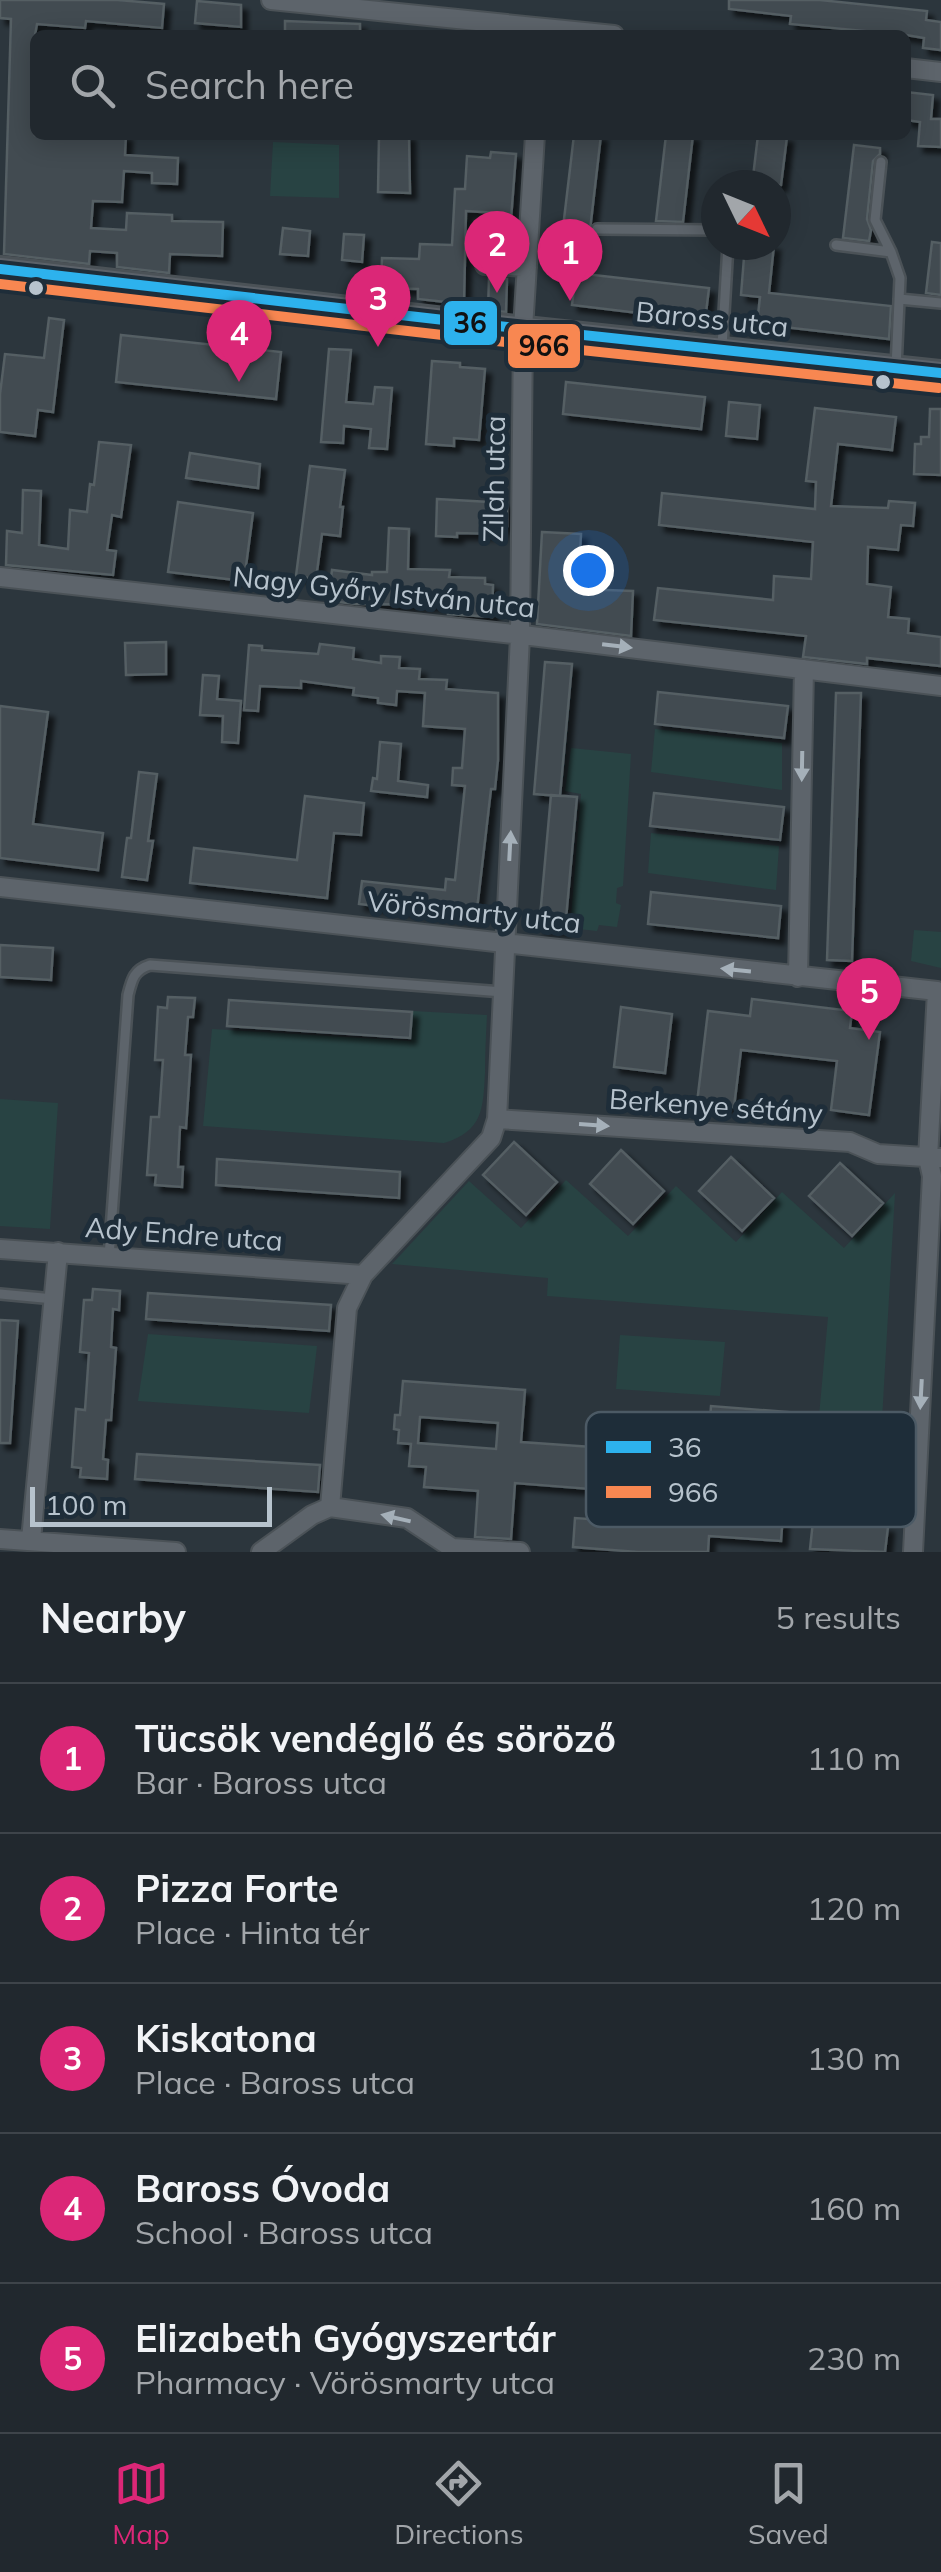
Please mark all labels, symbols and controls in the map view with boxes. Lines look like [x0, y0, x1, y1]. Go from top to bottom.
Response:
search box [30, 30, 911, 140]
icon: search [65, 58, 120, 113]
text: Search here [145, 61, 354, 109]
north arrow [701, 170, 791, 260]
pin: 2 [464, 210, 530, 293]
pin: 1 [538, 218, 602, 301]
pin: 3 [346, 264, 410, 347]
unlabelled marker [26, 278, 46, 298]
street label: Baross utca [634, 293, 790, 344]
line badge: 36 [442, 299, 499, 347]
pin: 4 [206, 300, 272, 382]
text: 36 [453, 305, 487, 340]
line badge: 966 [506, 322, 582, 370]
text: 966 [519, 328, 569, 363]
unlabelled marker [873, 372, 893, 392]
street label: Zilah utca [475, 415, 512, 543]
your location [563, 545, 614, 596]
street label: Nagy Győry István utca [231, 558, 537, 625]
one-way arrow [601, 638, 633, 654]
one-way arrow [794, 751, 810, 783]
one-way arrow [503, 830, 519, 862]
street label: Vörösmarty utca [366, 883, 583, 940]
pin: 5 [836, 958, 902, 1040]
one-way arrow [720, 962, 751, 978]
street label: Berkenye sétány [608, 1081, 824, 1130]
one-way arrow [579, 1118, 611, 1134]
street label: Ady Endre utca [84, 1209, 284, 1258]
one-way arrow [913, 1379, 929, 1411]
legend [586, 1412, 916, 1527]
text: 36 [668, 1429, 702, 1464]
text: 966 [668, 1474, 718, 1509]
scale bar [30, 1482, 272, 1526]
text: 100 m [45, 1487, 127, 1522]
one-way arrow [380, 1510, 411, 1525]
text: Nearby [40, 1591, 186, 1644]
text: 5 results [776, 1597, 901, 1637]
text: Tücsök vendéglő és söröző [135, 1714, 616, 1762]
text: 1 [63, 1738, 82, 1778]
text: 110 m [807, 1738, 901, 1778]
text: Bar · Baross utca [135, 1762, 387, 1802]
text: Pizza Forte [135, 1864, 339, 1912]
text: 2 [63, 1888, 82, 1928]
text: 120 m [807, 1888, 901, 1928]
text: Place · Hinta tér [135, 1912, 369, 1952]
text: Kiskatona [135, 2014, 317, 2062]
text: 3 [63, 2038, 82, 2078]
text: 130 m [807, 2038, 901, 2078]
text: Place · Baross utca [135, 2062, 415, 2102]
text: Baross Óvoda [135, 2164, 390, 2212]
text: 4 [63, 2188, 82, 2228]
text: 160 m [807, 2188, 901, 2228]
text: School · Baross utca [135, 2212, 433, 2252]
text: Elizabeth Gyógyszertár [135, 2314, 556, 2362]
text: 5 [63, 2338, 82, 2378]
text: 230 m [807, 2338, 901, 2378]
text: Pharmacy · Vörösmarty utca [135, 2362, 555, 2402]
tab: Map [112, 2456, 170, 2551]
tab: Directions [394, 2456, 524, 2551]
tab: Saved [748, 2456, 829, 2551]

